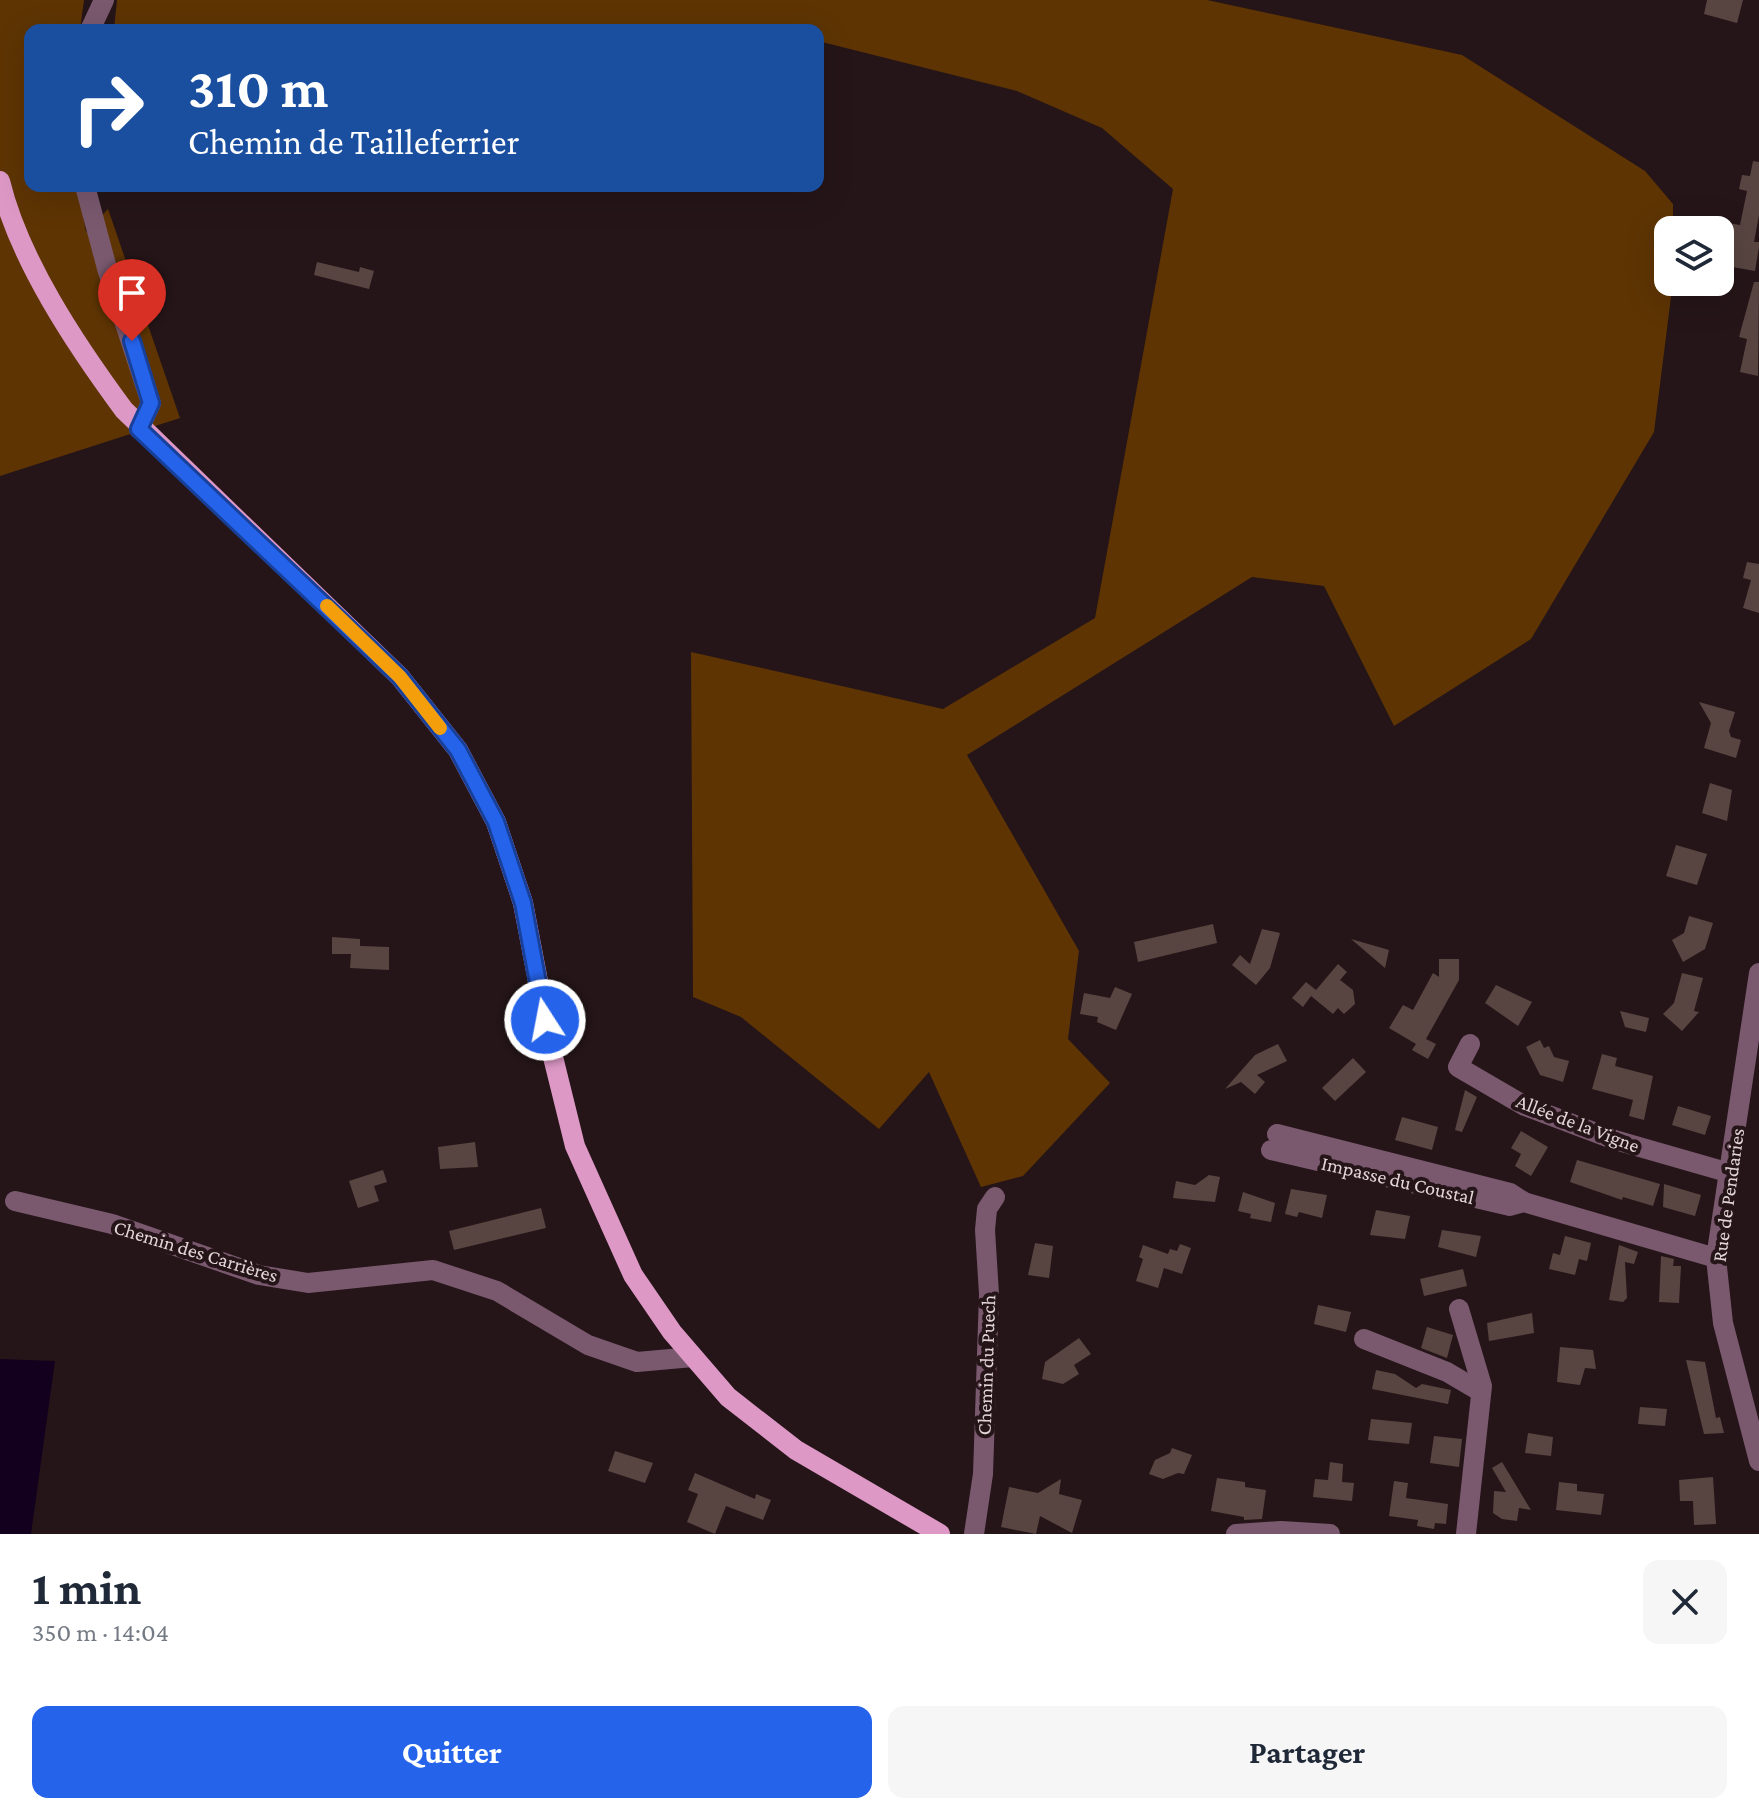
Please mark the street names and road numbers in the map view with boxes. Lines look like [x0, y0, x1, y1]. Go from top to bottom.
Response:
street label: Allée de la Vigne [1513, 1089, 1643, 1158]
street label: Rue de Pendaries [1708, 1126, 1748, 1263]
street label: Impasse du Coustal [1319, 1152, 1477, 1209]
street label: Chemin des Carrières [111, 1216, 281, 1286]
street label: Chemin du Puech [973, 1294, 999, 1436]

